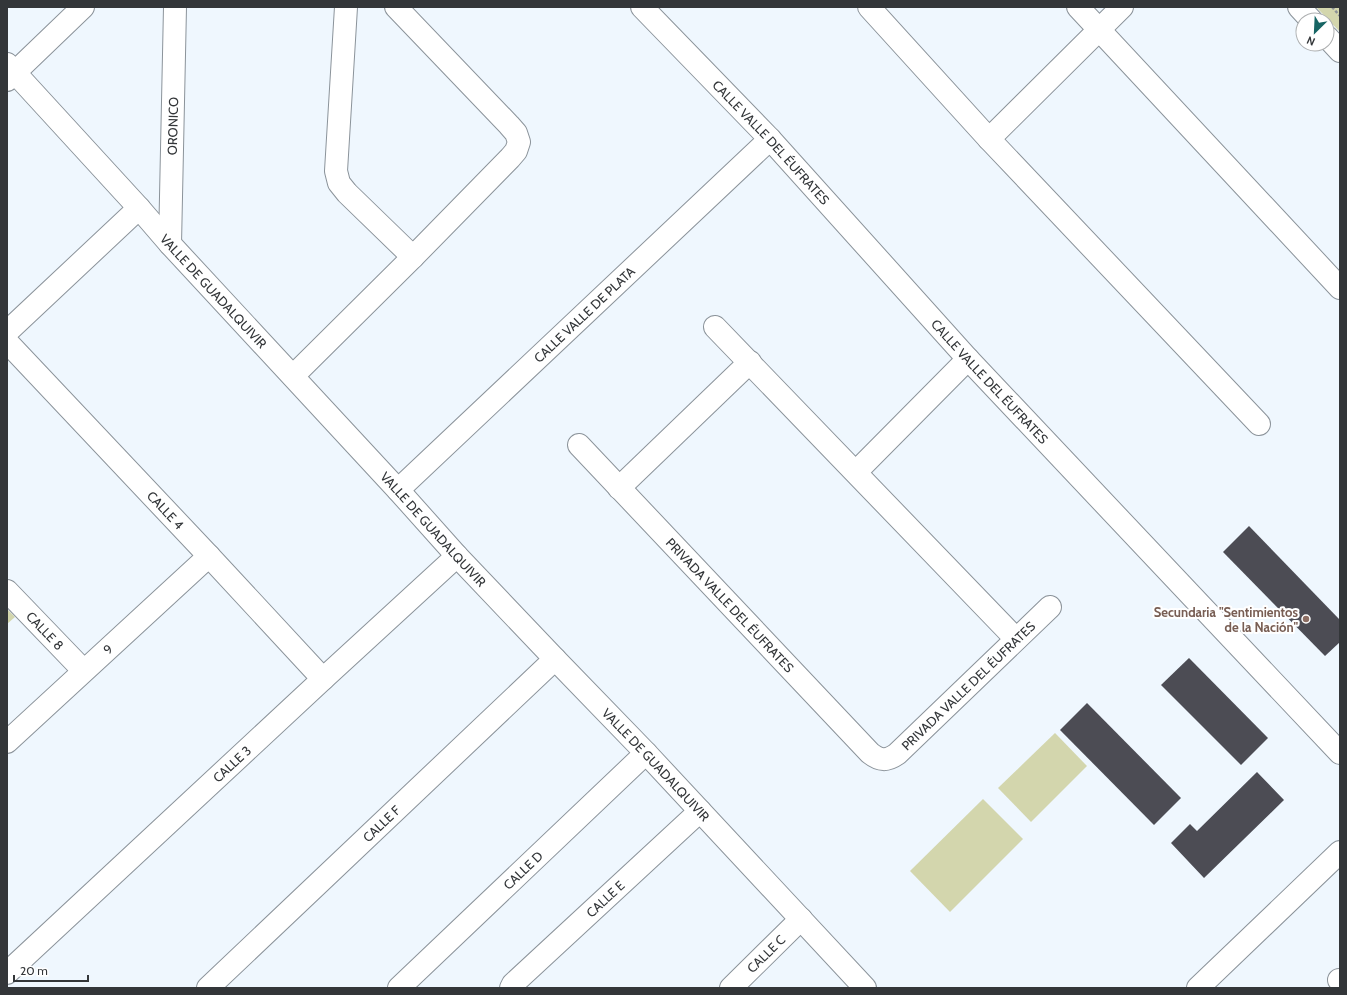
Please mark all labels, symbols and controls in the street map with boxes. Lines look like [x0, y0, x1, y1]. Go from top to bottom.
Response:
north arrow [1295, 12, 1335, 52]
text: N [1305, 33, 1317, 49]
street label: CALLE VALLE DEL ÉUFRATES [709, 77, 833, 208]
street label: ORONICO [164, 97, 181, 155]
street label: VALLE DE GUADALQUIVIR [157, 231, 270, 351]
street label: CALLE VALLE DE PLATA [530, 263, 638, 366]
street label: CALLE VALLE DEL ÉUFRATES [928, 316, 1052, 447]
street label: VALLE DE GUADALQUIVIR [377, 468, 490, 590]
street label: CALLE 4 [144, 488, 188, 533]
street label: PRIVADA VALLE DEL ÉUFRATES [663, 534, 798, 676]
place label: Secundaria "Sentimientos de la Nación" [1154, 604, 1298, 635]
street label: CALLE 8 [23, 608, 67, 653]
marker: Secundaria "Sentimientos de la Nación" [1301, 614, 1311, 624]
street label: PRIVADA VALLE DEL ÉUFRATES [898, 618, 1039, 753]
street label: 9 [100, 641, 116, 658]
street label: VALLE DE GUADALQUIVIR [599, 705, 713, 824]
street label: CALLE 3 [209, 742, 254, 785]
street label: CALLE F [359, 802, 404, 845]
street label: CALLE D [500, 848, 546, 893]
street label: CALLE E [583, 877, 628, 920]
street label: CALLE C [743, 931, 788, 976]
scale bar [14, 957, 88, 983]
text: 20 m [20, 963, 48, 978]

